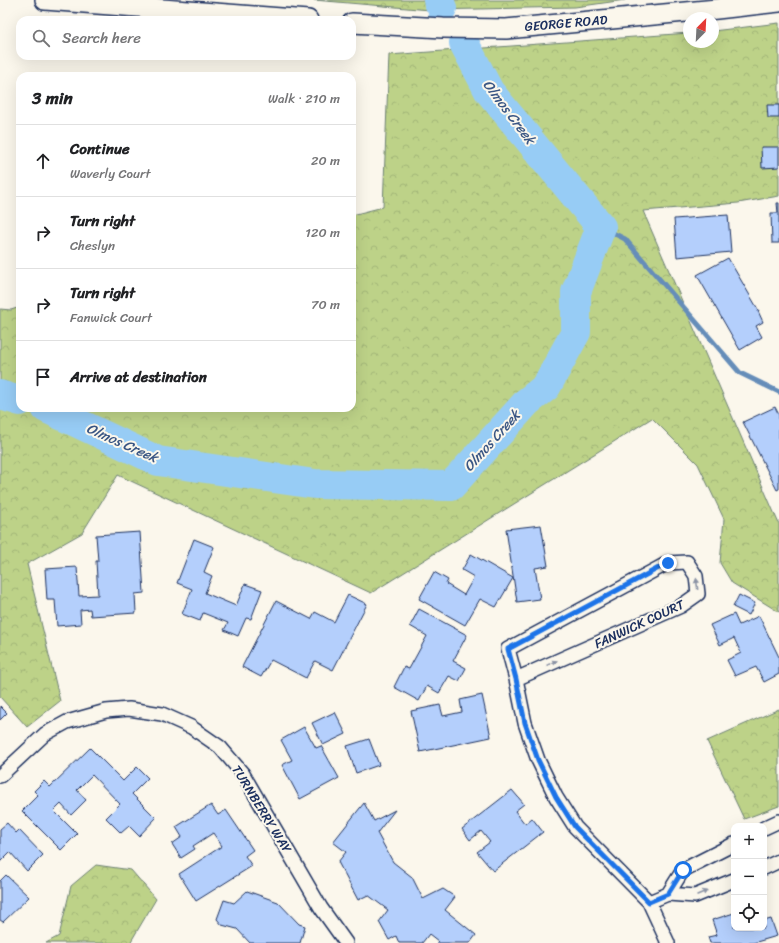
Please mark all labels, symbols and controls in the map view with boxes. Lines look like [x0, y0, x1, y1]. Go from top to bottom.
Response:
street label: GEORGE ROAD [524, 8, 608, 38]
north arrow [683, 12, 719, 48]
search box [16, 16, 356, 60]
text: Search here [62, 25, 141, 51]
icon: search [30, 27, 52, 49]
water label: Olmos Creek [476, 74, 543, 151]
text: 3 min [32, 83, 73, 113]
text: Walk · 210 m [268, 87, 340, 110]
text: Continue [70, 136, 130, 162]
text: 20 m [311, 149, 340, 172]
icon: ahead [32, 150, 54, 172]
text: Waverly Court [70, 162, 151, 185]
text: Turn right [70, 208, 135, 234]
text: 120 m [305, 221, 340, 244]
icon: right [32, 222, 54, 244]
text: Cheslyn [70, 234, 115, 257]
text: Turn right [70, 280, 135, 306]
text: 70 m [311, 293, 340, 316]
icon: right [32, 294, 54, 316]
text: Fanwick Court [70, 306, 152, 329]
text: Arrive at destination [70, 364, 207, 390]
icon: arrive [32, 366, 54, 388]
water label: Olmos Creek [457, 403, 528, 478]
water label: Olmos Creek [82, 416, 163, 471]
route end [659, 554, 677, 572]
one-way arrow [694, 578, 700, 590]
street label: FANWICK COURT [590, 593, 689, 655]
one-way arrow [546, 660, 557, 666]
street label: TURNBERRY WAY [226, 760, 299, 858]
map controls [731, 823, 767, 931]
button: + [731, 823, 767, 859]
button: − [731, 859, 767, 895]
route start [674, 861, 692, 879]
one-way arrow [696, 890, 708, 897]
button: locate [731, 895, 767, 931]

